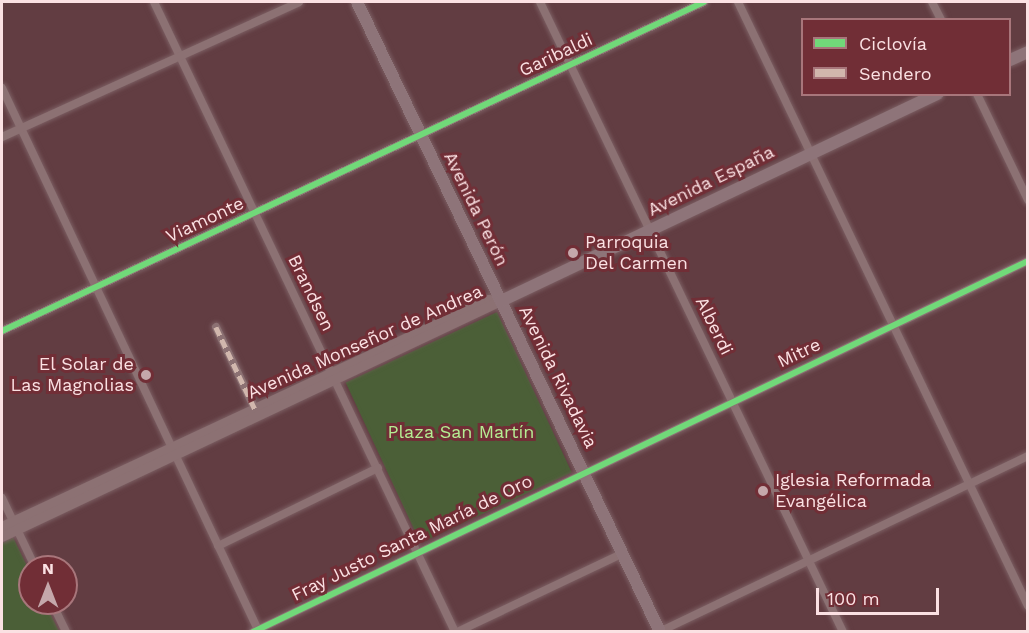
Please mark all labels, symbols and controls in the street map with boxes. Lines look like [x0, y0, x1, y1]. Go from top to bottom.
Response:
legend [801, 18, 1011, 96]
street label: Garibaldi [516, 29, 596, 81]
text: Ciclovía [859, 33, 927, 54]
text: Sendero [859, 63, 932, 84]
street label: Avenida España [644, 141, 778, 221]
street label: Avenida Perón [439, 148, 513, 270]
street label: Viamonte [163, 193, 247, 247]
place label: Parroquia Del Carmen [585, 232, 689, 274]
marker: Parroquia Del Carmen [566, 246, 580, 260]
street label: Brandsen [283, 251, 339, 335]
street label: Avenida Monseñor de Andrea [243, 280, 487, 404]
street label: Alberdi [691, 293, 737, 359]
street label: Avenida Rivadavia [514, 302, 602, 452]
street label: Mitre [774, 334, 824, 372]
place label: El Solar de Las Magnolias [10, 354, 134, 397]
marker: El Solar de Las Magnolias [139, 368, 153, 382]
park label: Plaza San Martín [387, 421, 535, 443]
street label: Fray Justo Santa María de Oro [287, 470, 537, 606]
place label: Iglesia Reformada Evangélica [775, 470, 932, 512]
marker: Iglesia Reformada Evangélica [756, 484, 770, 498]
north arrow [18, 555, 78, 615]
text: N [42, 559, 54, 578]
scale bar [819, 576, 942, 614]
text: 100 m [827, 588, 880, 609]

